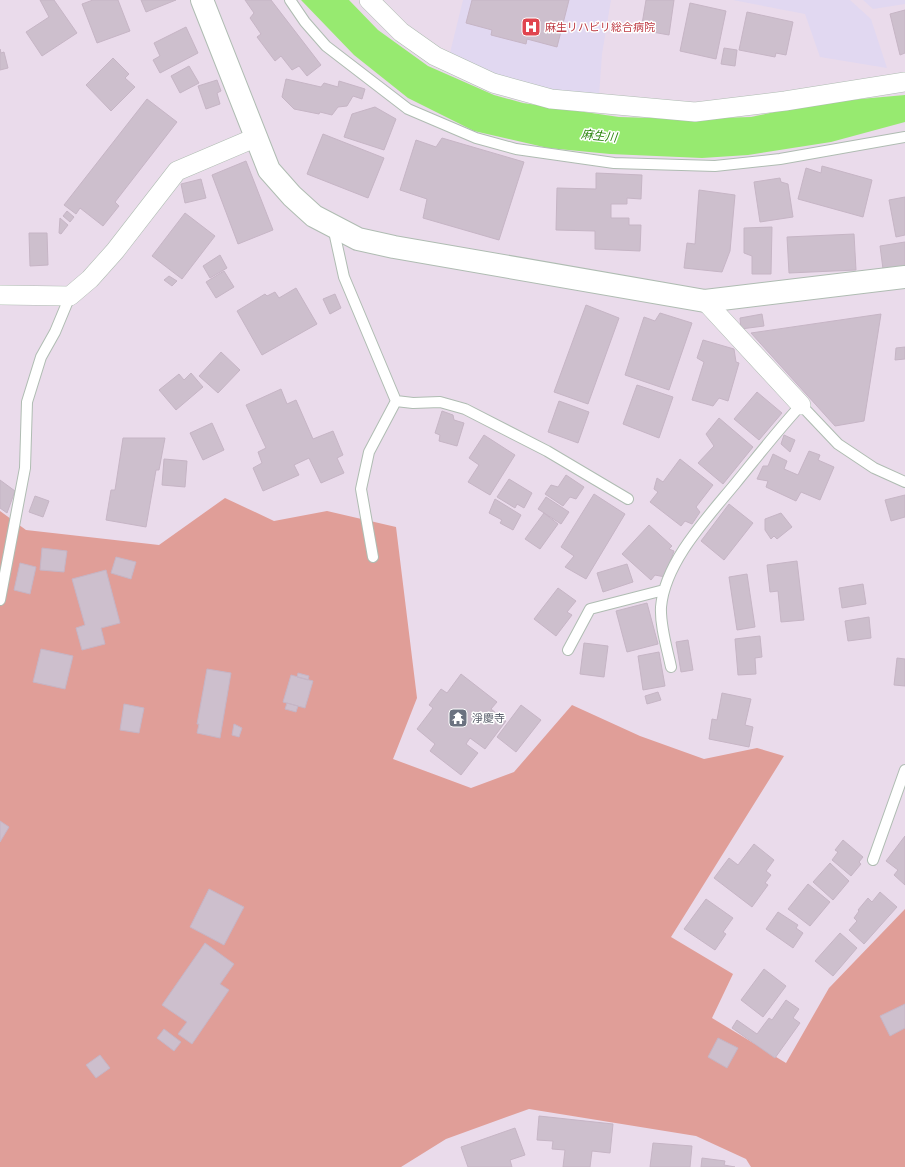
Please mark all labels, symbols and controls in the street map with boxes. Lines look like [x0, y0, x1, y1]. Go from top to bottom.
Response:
hospital icon: 麻生リハビリ総合病院 [520, 16, 542, 38]
place label: 麻生リハビリ総合病院 [545, 21, 655, 34]
water label: 麻生川 [580, 127, 620, 145]
temple icon: 淨慶寺 [447, 707, 469, 729]
place label: 淨慶寺 [472, 712, 505, 725]

